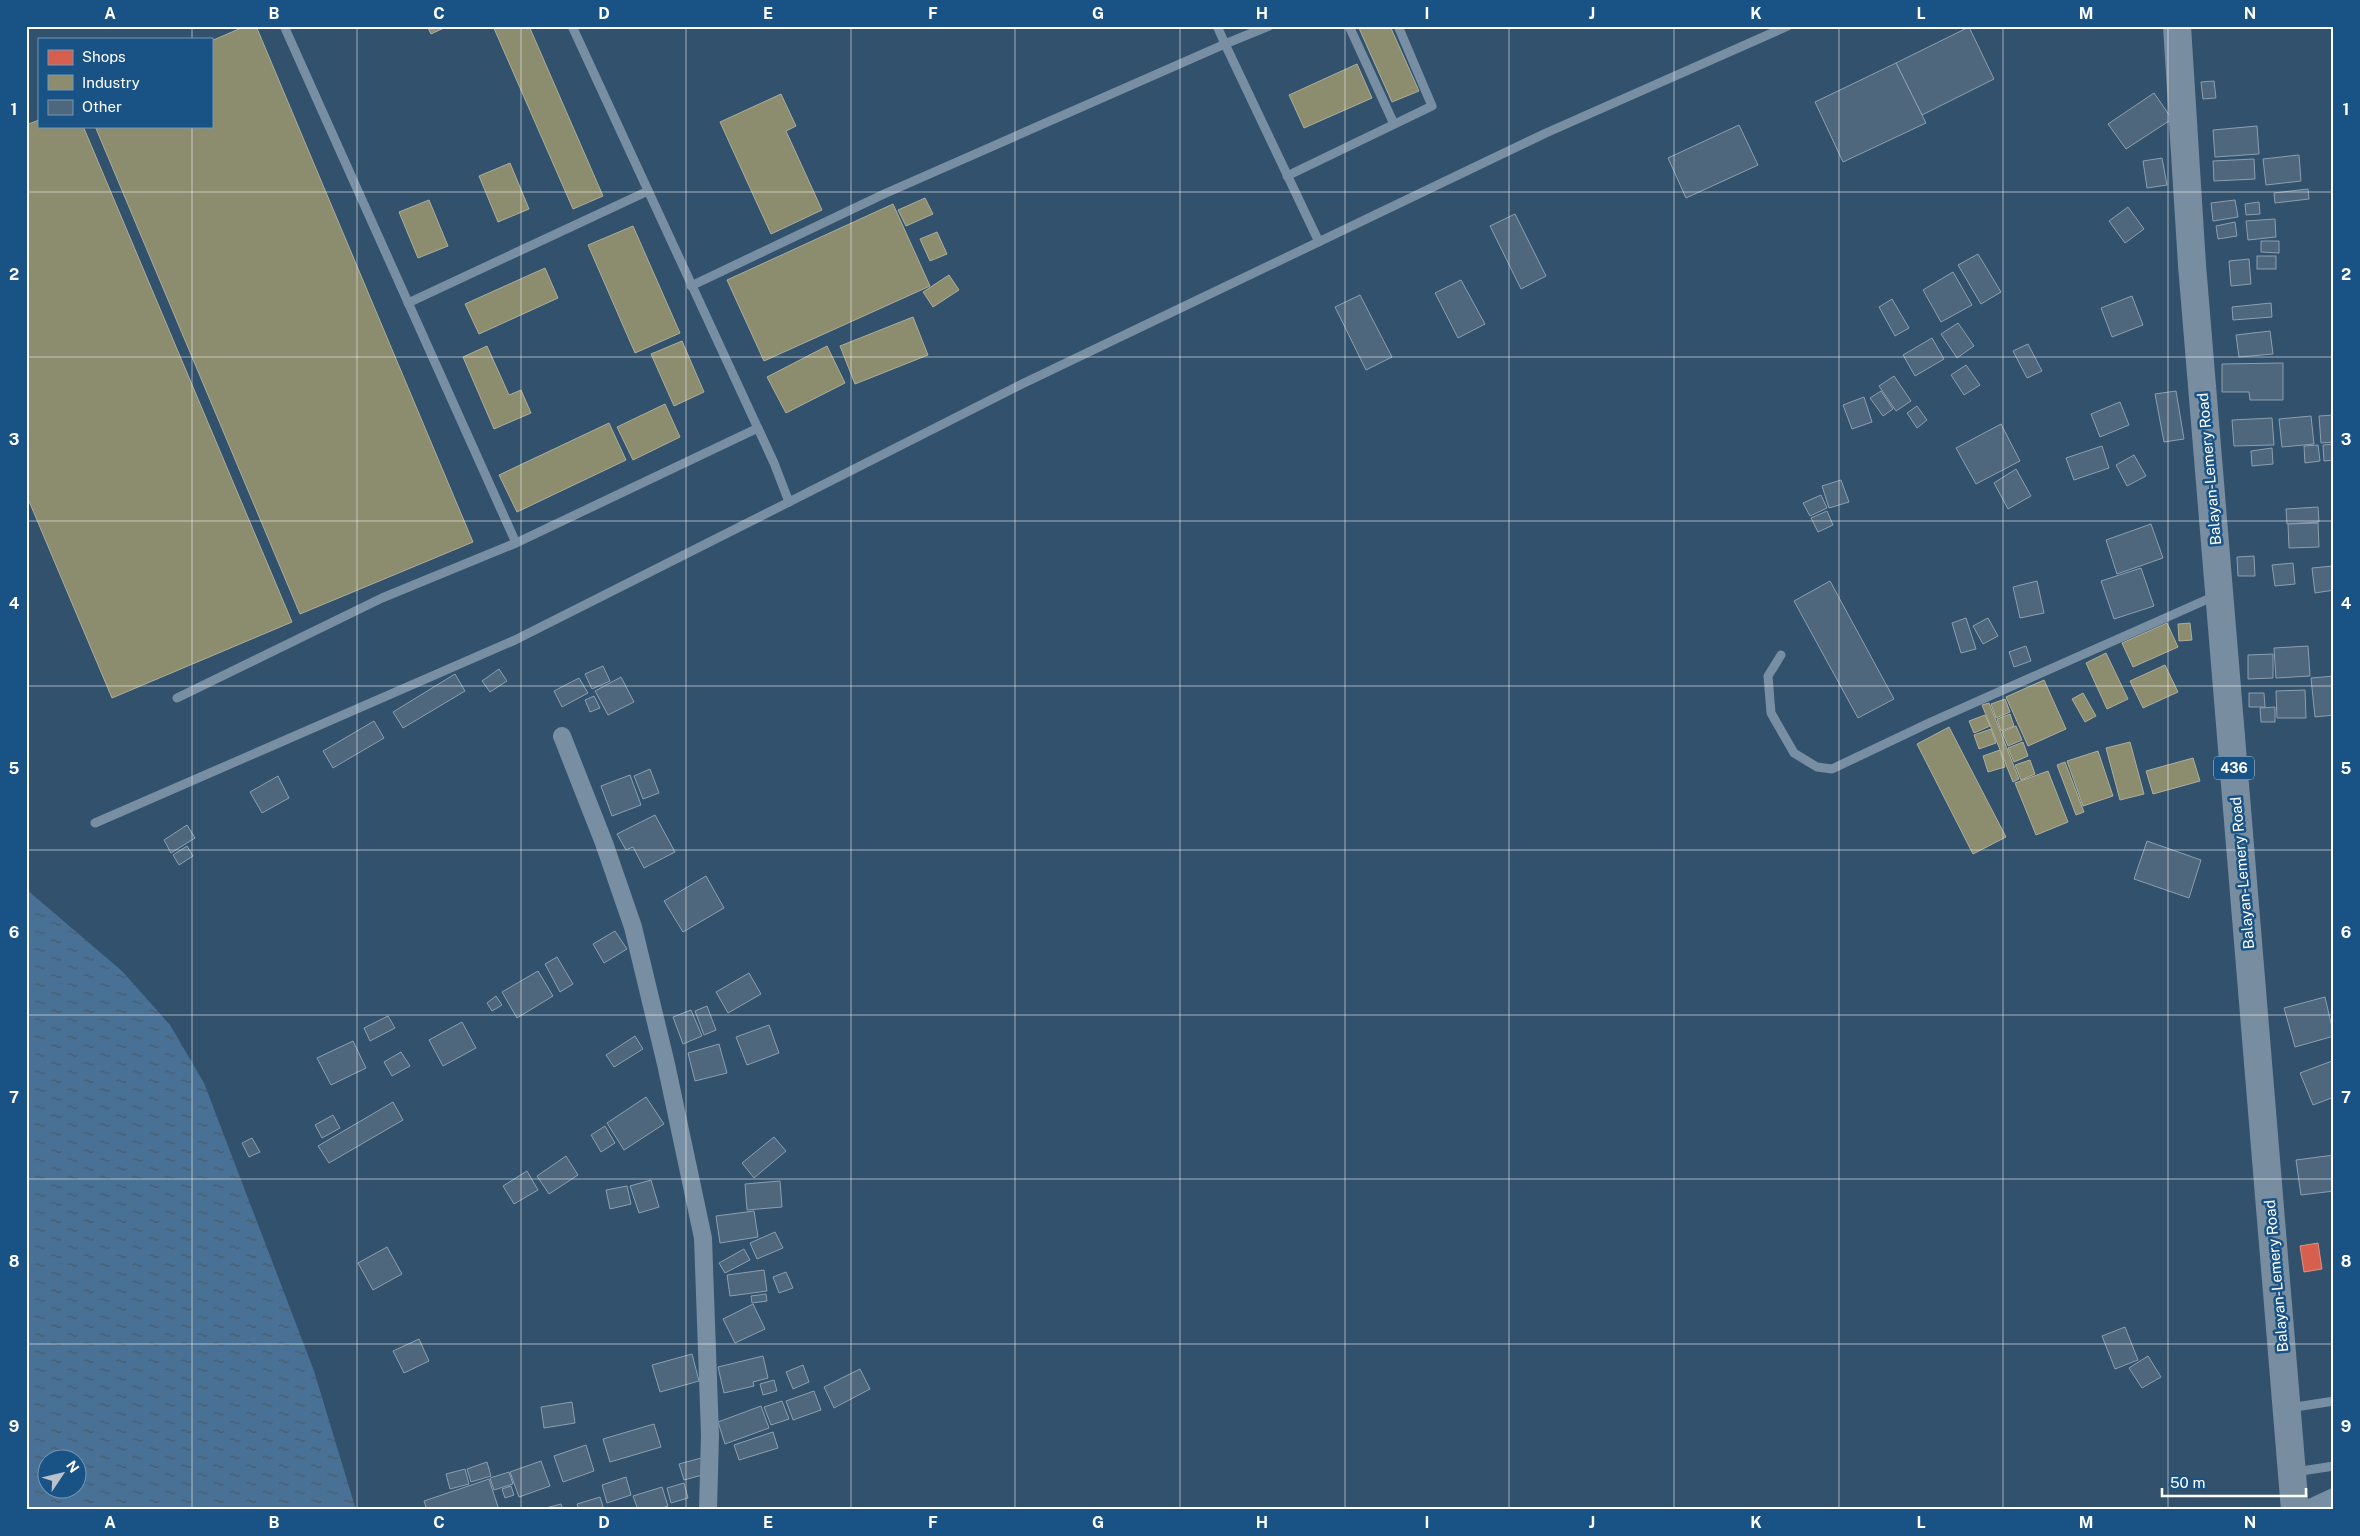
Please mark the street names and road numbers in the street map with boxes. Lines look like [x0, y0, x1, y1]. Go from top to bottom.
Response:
street label: Balayan-Lemery Road [2194, 392, 2224, 546]
road number: 436 [2214, 756, 2254, 780]
street label: Balayan-Lemery Road [2227, 796, 2257, 950]
street label: Balayan-Lemery Road [2261, 1199, 2291, 1353]

